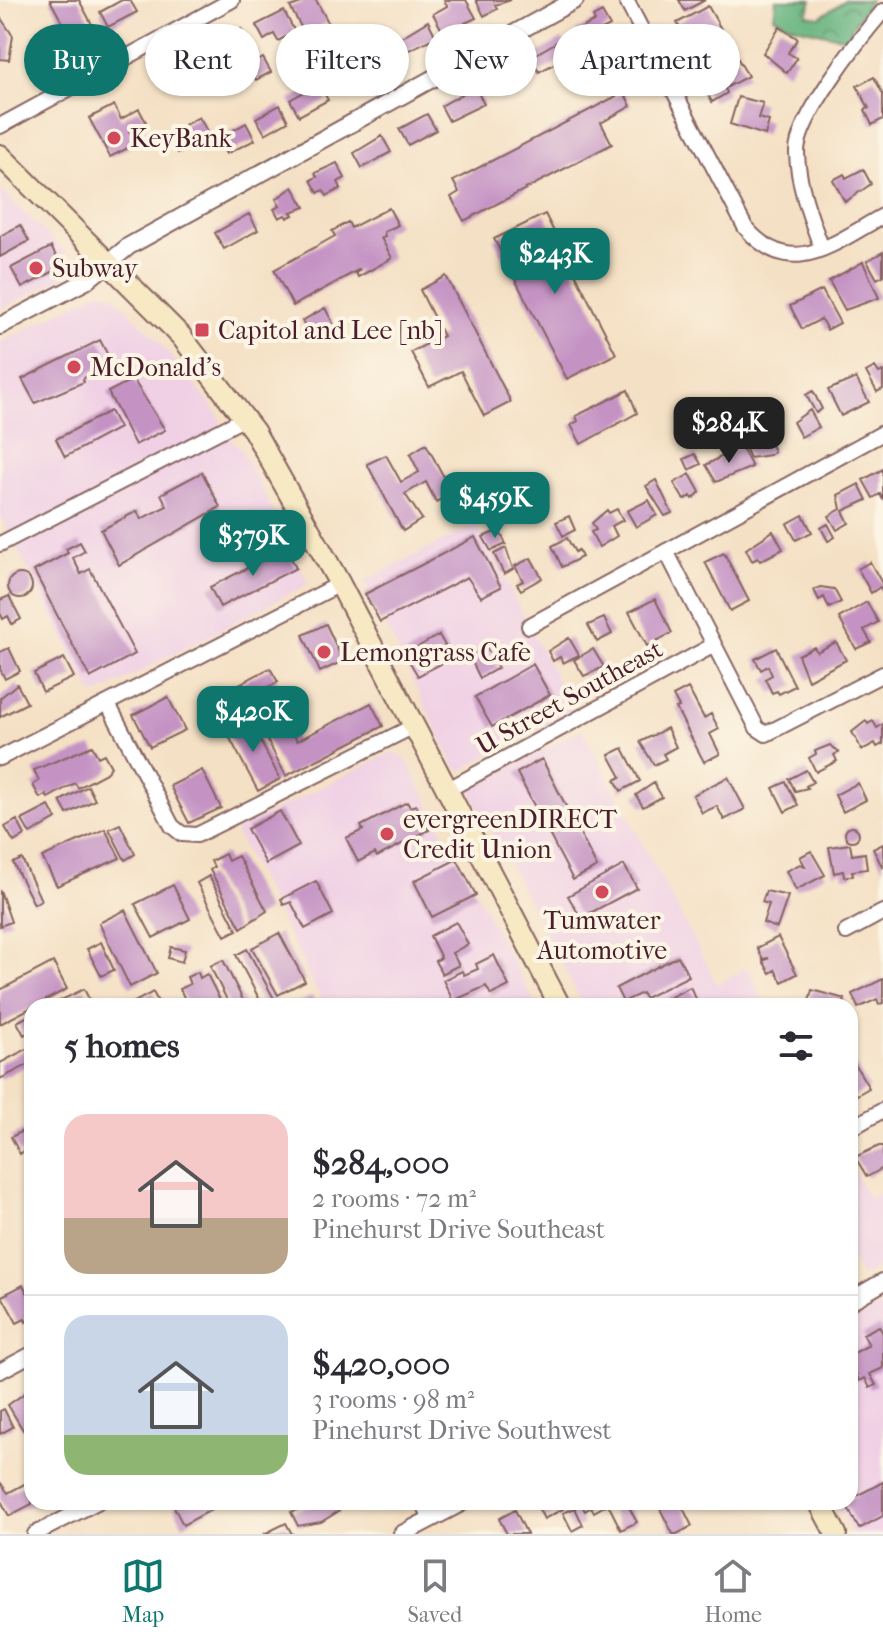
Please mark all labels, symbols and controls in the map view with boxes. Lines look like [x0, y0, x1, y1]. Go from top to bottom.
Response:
chip: Buy [24, 24, 129, 96]
chip: Rent [145, 24, 260, 96]
chip: Filters [276, 24, 409, 96]
chip: New [425, 24, 537, 96]
chip: Apartment [553, 24, 740, 96]
place label: KeyBank [130, 123, 233, 154]
marker: KeyBank [105, 129, 123, 147]
pin: $243K [499, 228, 611, 296]
text: $243K [519, 238, 591, 269]
place label: Subway [52, 253, 139, 284]
marker: Subway [27, 259, 45, 277]
place label: Capitol and Lee [nb] [218, 315, 443, 346]
marker: Capitol and Lee [nb] [193, 321, 211, 339]
place label: McDonald's [90, 352, 221, 383]
marker: McDonald's [65, 358, 83, 376]
pin: $284K [673, 397, 785, 465]
text: $284K [692, 407, 766, 438]
pin: $459K [439, 472, 551, 540]
text: $459K [459, 482, 531, 513]
pin: $379K [197, 510, 309, 578]
text: $379K [218, 520, 288, 551]
street label: U Street Southeast [471, 633, 669, 762]
place label: Lemongrass Cafe [340, 637, 531, 668]
marker: Lemongrass Cafe [315, 643, 333, 661]
pin: $420K [197, 686, 309, 754]
text: $420K [215, 696, 291, 727]
place label: evergreenDIRECT Credit Union [403, 804, 618, 865]
marker: evergreenDIRECT Credit Union [378, 825, 396, 843]
marker: Tumwater Automotive [593, 883, 611, 901]
place label: Tumwater Automotive [536, 905, 667, 966]
icon: filters [774, 1024, 818, 1068]
text: 5 homes [64, 1026, 179, 1066]
text: $284,000 [312, 1143, 449, 1183]
icon: home [128, 1146, 224, 1242]
text: 2 rooms · 72 m² [312, 1183, 476, 1214]
text: Pinehurst Drive Southeast [312, 1214, 605, 1245]
text: $420,000 [312, 1344, 450, 1384]
icon: home [128, 1347, 224, 1443]
text: 3 rooms · 98 m² [312, 1384, 474, 1415]
text: Pinehurst Drive Southwest [312, 1415, 612, 1446]
tab: Map [121, 1554, 165, 1628]
tab: Saved [408, 1554, 462, 1628]
tab: Home [705, 1554, 762, 1628]

